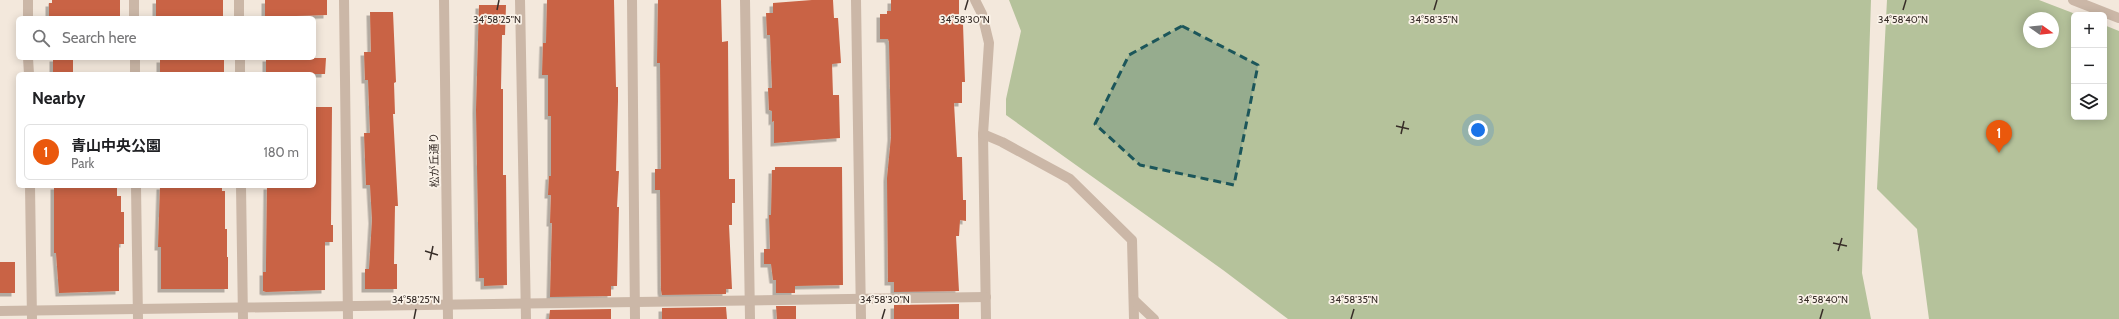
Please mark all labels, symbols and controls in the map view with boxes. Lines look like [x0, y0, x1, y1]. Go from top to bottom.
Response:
north arrow [2023, 12, 2059, 48]
map controls [2071, 12, 2107, 120]
button: + [2071, 12, 2107, 48]
text: 34°58'25"N [473, 13, 521, 26]
text: 34°58'30"N [940, 13, 990, 26]
text: 34°58'35"N [1410, 13, 1458, 26]
text: 34°58'40"N [1878, 13, 1928, 26]
search box [16, 16, 316, 60]
icon: search [30, 27, 52, 49]
text: Search here [62, 29, 137, 47]
button: − [2071, 48, 2107, 84]
button: layers [2071, 84, 2107, 120]
text: Nearby [32, 88, 85, 108]
your location [1468, 120, 1488, 140]
pin: 1 [1986, 120, 2012, 153]
street label: 松が丘通り [427, 132, 441, 188]
text: 青山中央公園 [71, 137, 161, 155]
text: 1 [44, 144, 48, 160]
text: 180 m [263, 144, 299, 160]
text: Park [71, 155, 94, 171]
text: 34°58'25"N [392, 293, 440, 306]
text: 34°58'30"N [860, 293, 910, 306]
text: 34°58'35"N [1330, 293, 1378, 306]
text: 34°58'40"N [1798, 293, 1848, 306]

